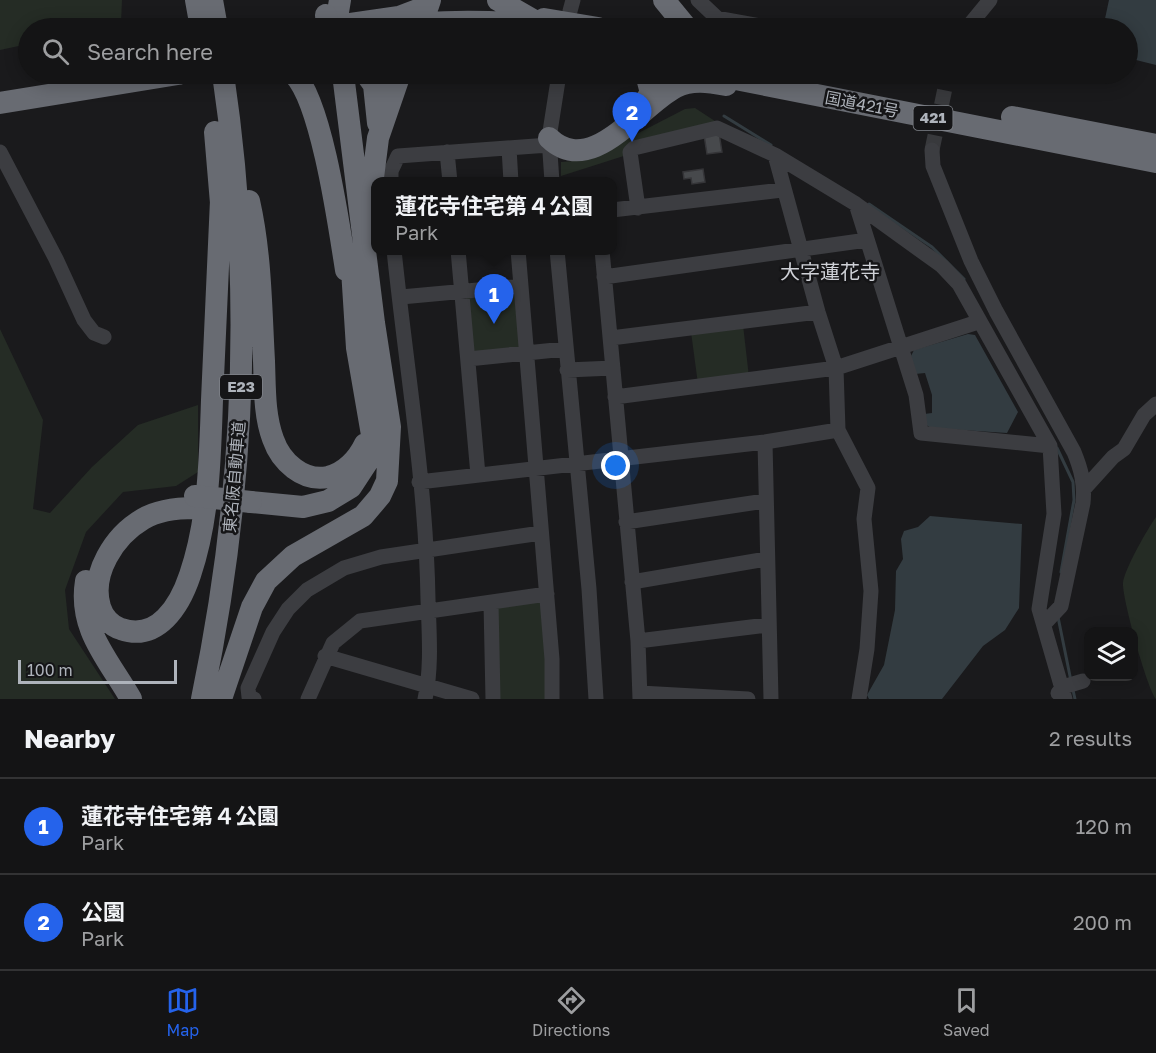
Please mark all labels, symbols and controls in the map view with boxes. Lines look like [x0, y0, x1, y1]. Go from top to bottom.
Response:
search box [18, 18, 1138, 84]
icon: search [39, 35, 72, 68]
text: Search here [87, 38, 213, 65]
street label: 国道421号 [823, 87, 901, 121]
pin: 2 [612, 92, 652, 142]
road number: 421 [914, 106, 952, 130]
popup [371, 177, 617, 255]
text: 蓮花寺住宅第４公園 [395, 192, 593, 219]
text: Park [395, 220, 438, 244]
district label: 大字蓮花寺 [780, 259, 880, 283]
pin: 1 [474, 274, 514, 324]
road number: E23 [220, 375, 262, 399]
street label: 東名阪自動車道 [219, 420, 249, 534]
your location [601, 451, 630, 480]
map controls [1084, 627, 1138, 681]
button: layers [1084, 627, 1138, 681]
scale bar [18, 657, 177, 684]
text: 100 m [27, 660, 73, 680]
text: Nearby [24, 723, 115, 754]
text: 2 results [1049, 726, 1132, 750]
text: 蓮花寺住宅第４公園 [81, 802, 279, 829]
text: 1 [38, 814, 49, 838]
text: 120 m [1076, 814, 1132, 838]
text: Park [81, 830, 124, 854]
text: 公園 [81, 898, 125, 925]
text: 2 [37, 910, 50, 934]
text: 200 m [1073, 910, 1132, 934]
text: Park [81, 926, 124, 950]
tab: Map [166, 984, 199, 1040]
tab: Directions [532, 984, 610, 1040]
tab: Saved [943, 984, 990, 1040]

